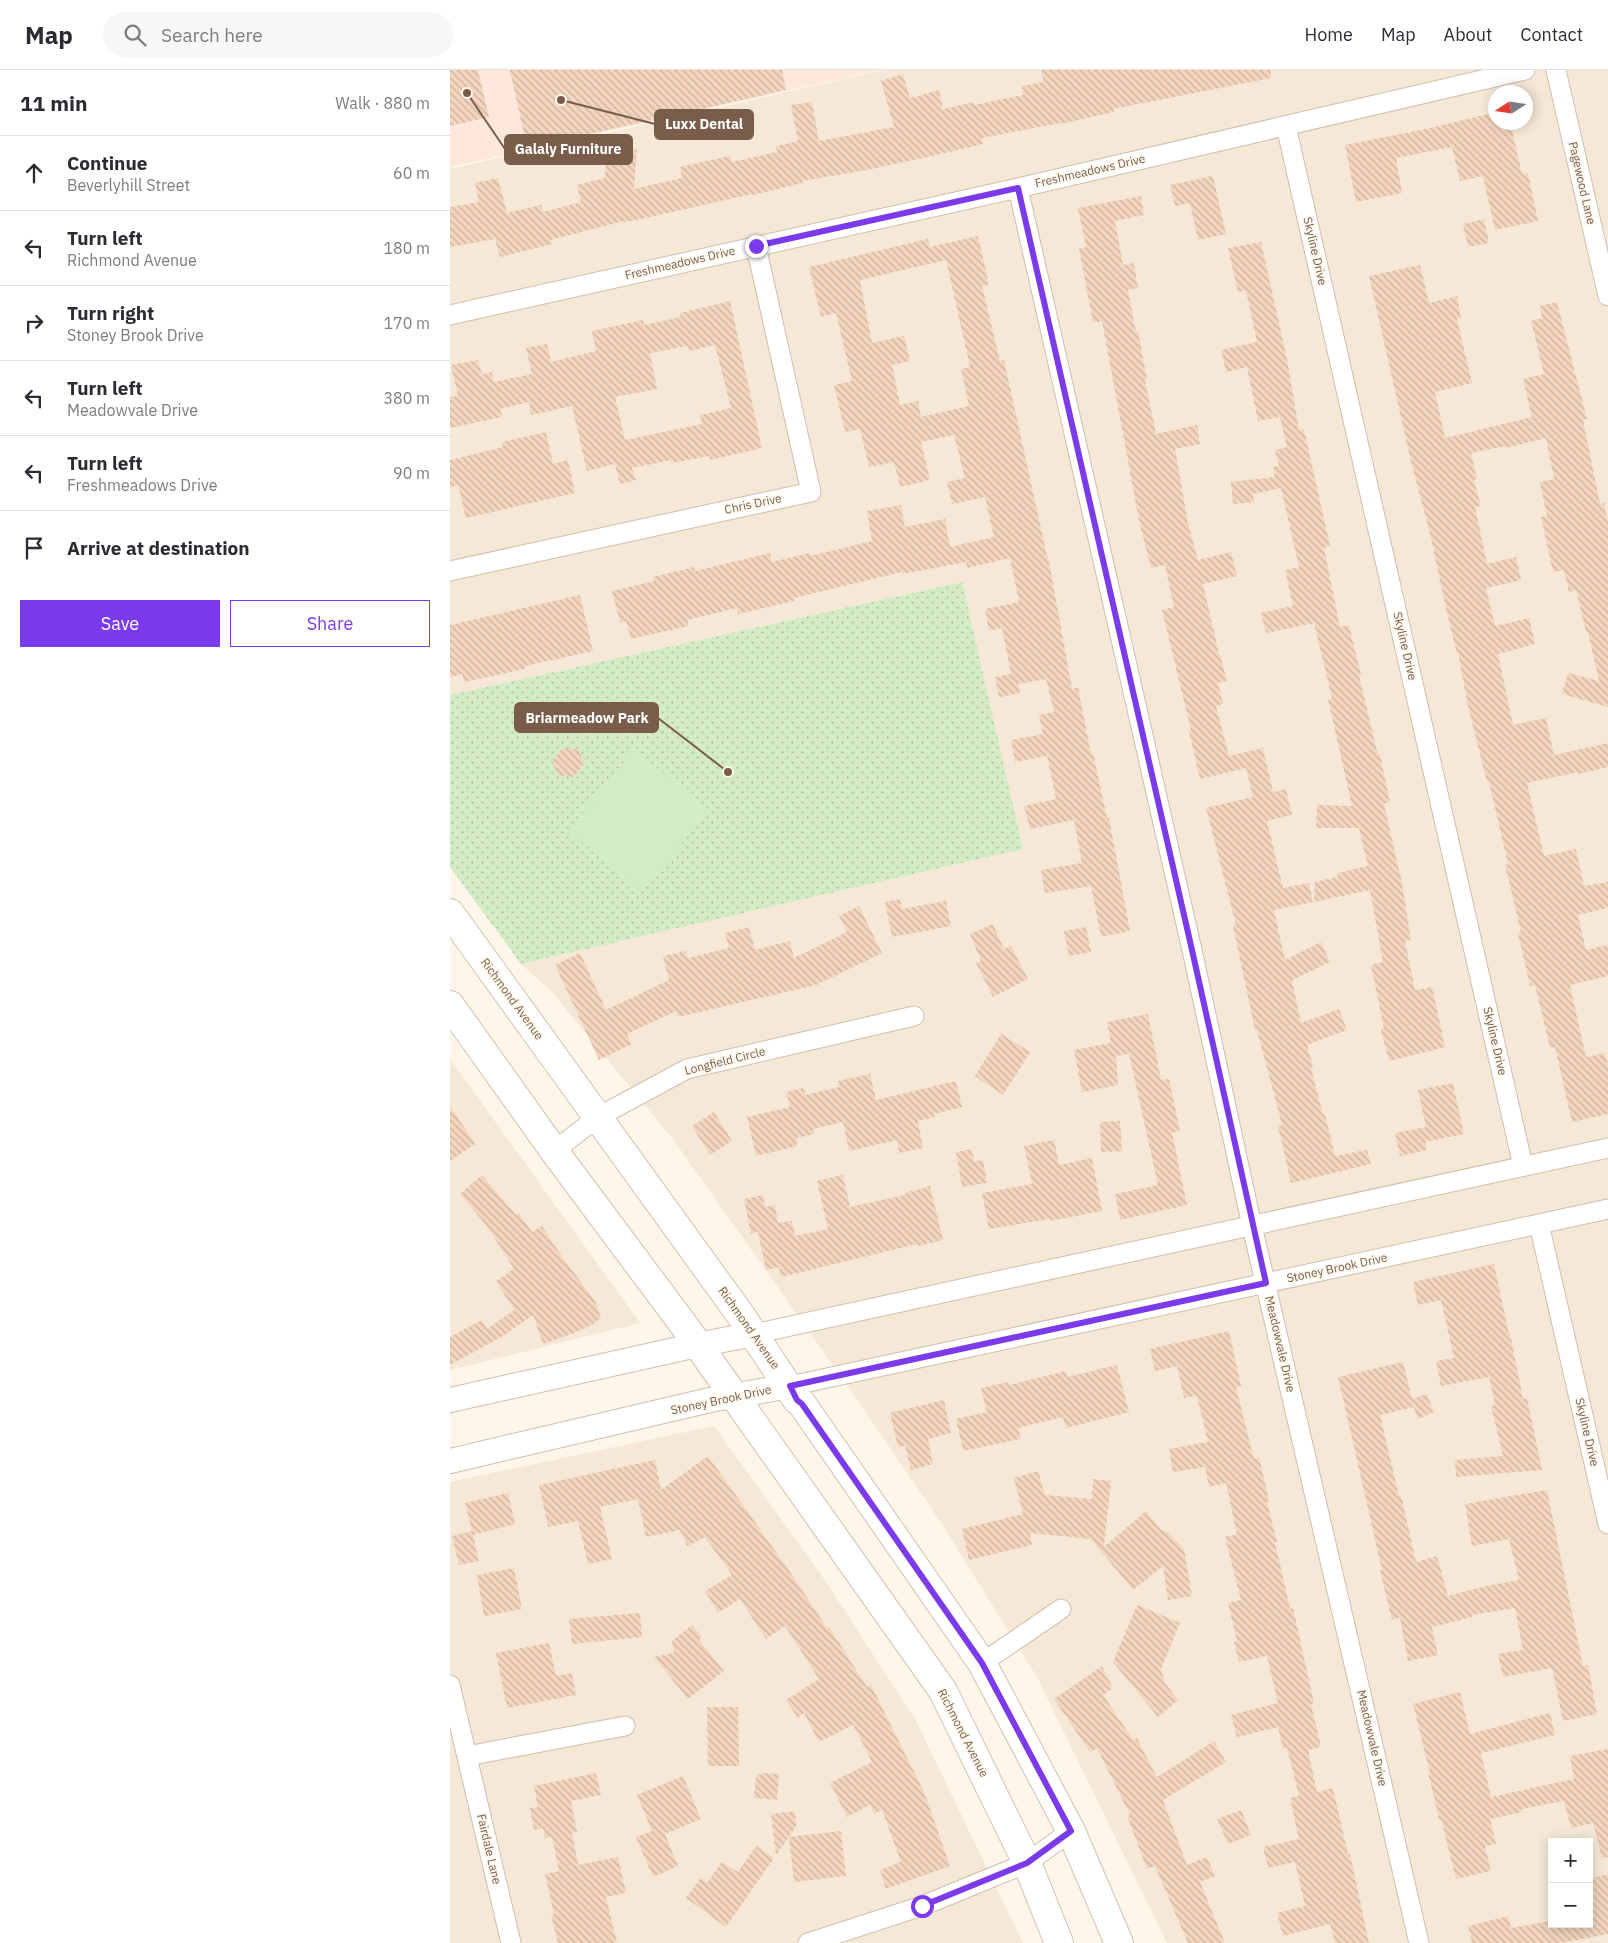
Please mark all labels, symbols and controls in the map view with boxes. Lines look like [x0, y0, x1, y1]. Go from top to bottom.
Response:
search box [103, 12, 453, 57]
text: Map [25, 19, 73, 51]
icon: search [121, 21, 149, 49]
text: Search here [161, 23, 263, 47]
text: Home [1305, 23, 1353, 46]
text: Map [1381, 23, 1416, 46]
text: About [1444, 23, 1492, 46]
text: Contact [1520, 23, 1583, 46]
north arrow [1488, 85, 1533, 130]
text: 11 min [20, 89, 87, 117]
text: Walk · 880 m [335, 93, 430, 113]
callout: Luxx Dental [655, 110, 753, 139]
text: Luxx Dental [665, 115, 743, 133]
callout: Galaly Furniture [505, 135, 632, 164]
text: Galaly Furniture [515, 140, 621, 158]
street label: Pagewood Lane [1566, 140, 1599, 226]
street label: Freshmeadows Drive [1033, 150, 1147, 191]
text: Continue [67, 151, 147, 175]
icon: ahead [20, 159, 48, 187]
text: 60 m [393, 163, 430, 183]
text: Beverlyhill Street [67, 175, 190, 195]
street label: Skyline Drive [1300, 215, 1331, 287]
text: Turn left [67, 226, 143, 250]
icon: left [20, 234, 48, 262]
route end [745, 235, 768, 258]
text: 180 m [383, 238, 430, 258]
street label: Freshmeadows Drive [623, 242, 737, 283]
text: Richmond Avenue [67, 250, 197, 270]
text: Turn right [67, 301, 154, 325]
icon: right [20, 309, 48, 337]
text: 170 m [383, 313, 430, 333]
text: Stoney Brook Drive [67, 325, 204, 345]
text: Turn left [67, 376, 143, 400]
icon: left [20, 384, 48, 412]
text: 380 m [383, 388, 430, 408]
text: Meadowvale Drive [67, 400, 198, 420]
text: Turn left [67, 451, 143, 475]
icon: left [20, 459, 48, 487]
text: 90 m [393, 463, 430, 483]
text: Freshmeadows Drive [67, 475, 218, 495]
street label: Chris Drive [723, 490, 783, 517]
icon: arrive [20, 534, 48, 562]
text: Arrive at destination [67, 536, 250, 560]
button: Save [20, 600, 220, 647]
button: Share [230, 600, 430, 647]
street label: Skyline Drive [1390, 610, 1421, 682]
callout: Briarmeadow Park [515, 703, 658, 732]
text: Briarmeadow Park [526, 709, 649, 727]
street label: Richmond Avenue [478, 955, 547, 1043]
street label: Skyline Drive [1480, 1005, 1511, 1077]
street label: Longfield Circle [683, 1043, 767, 1078]
street label: Stoney Brook Drive [1285, 1249, 1389, 1286]
street label: Richmond Avenue [715, 1284, 784, 1372]
street label: Meadowvale Drive [1262, 1294, 1299, 1394]
street label: Stoney Brook Drive [669, 1381, 773, 1418]
street label: Skyline Drive [1572, 1396, 1603, 1468]
street label: Richmond Avenue [935, 1686, 992, 1780]
street label: Meadowvale Drive [1354, 1688, 1391, 1788]
street label: Fairdale Lane [474, 1812, 505, 1886]
map controls [1548, 1838, 1593, 1928]
button: + [1548, 1838, 1593, 1883]
button: − [1548, 1883, 1593, 1928]
route start [911, 1895, 934, 1918]

